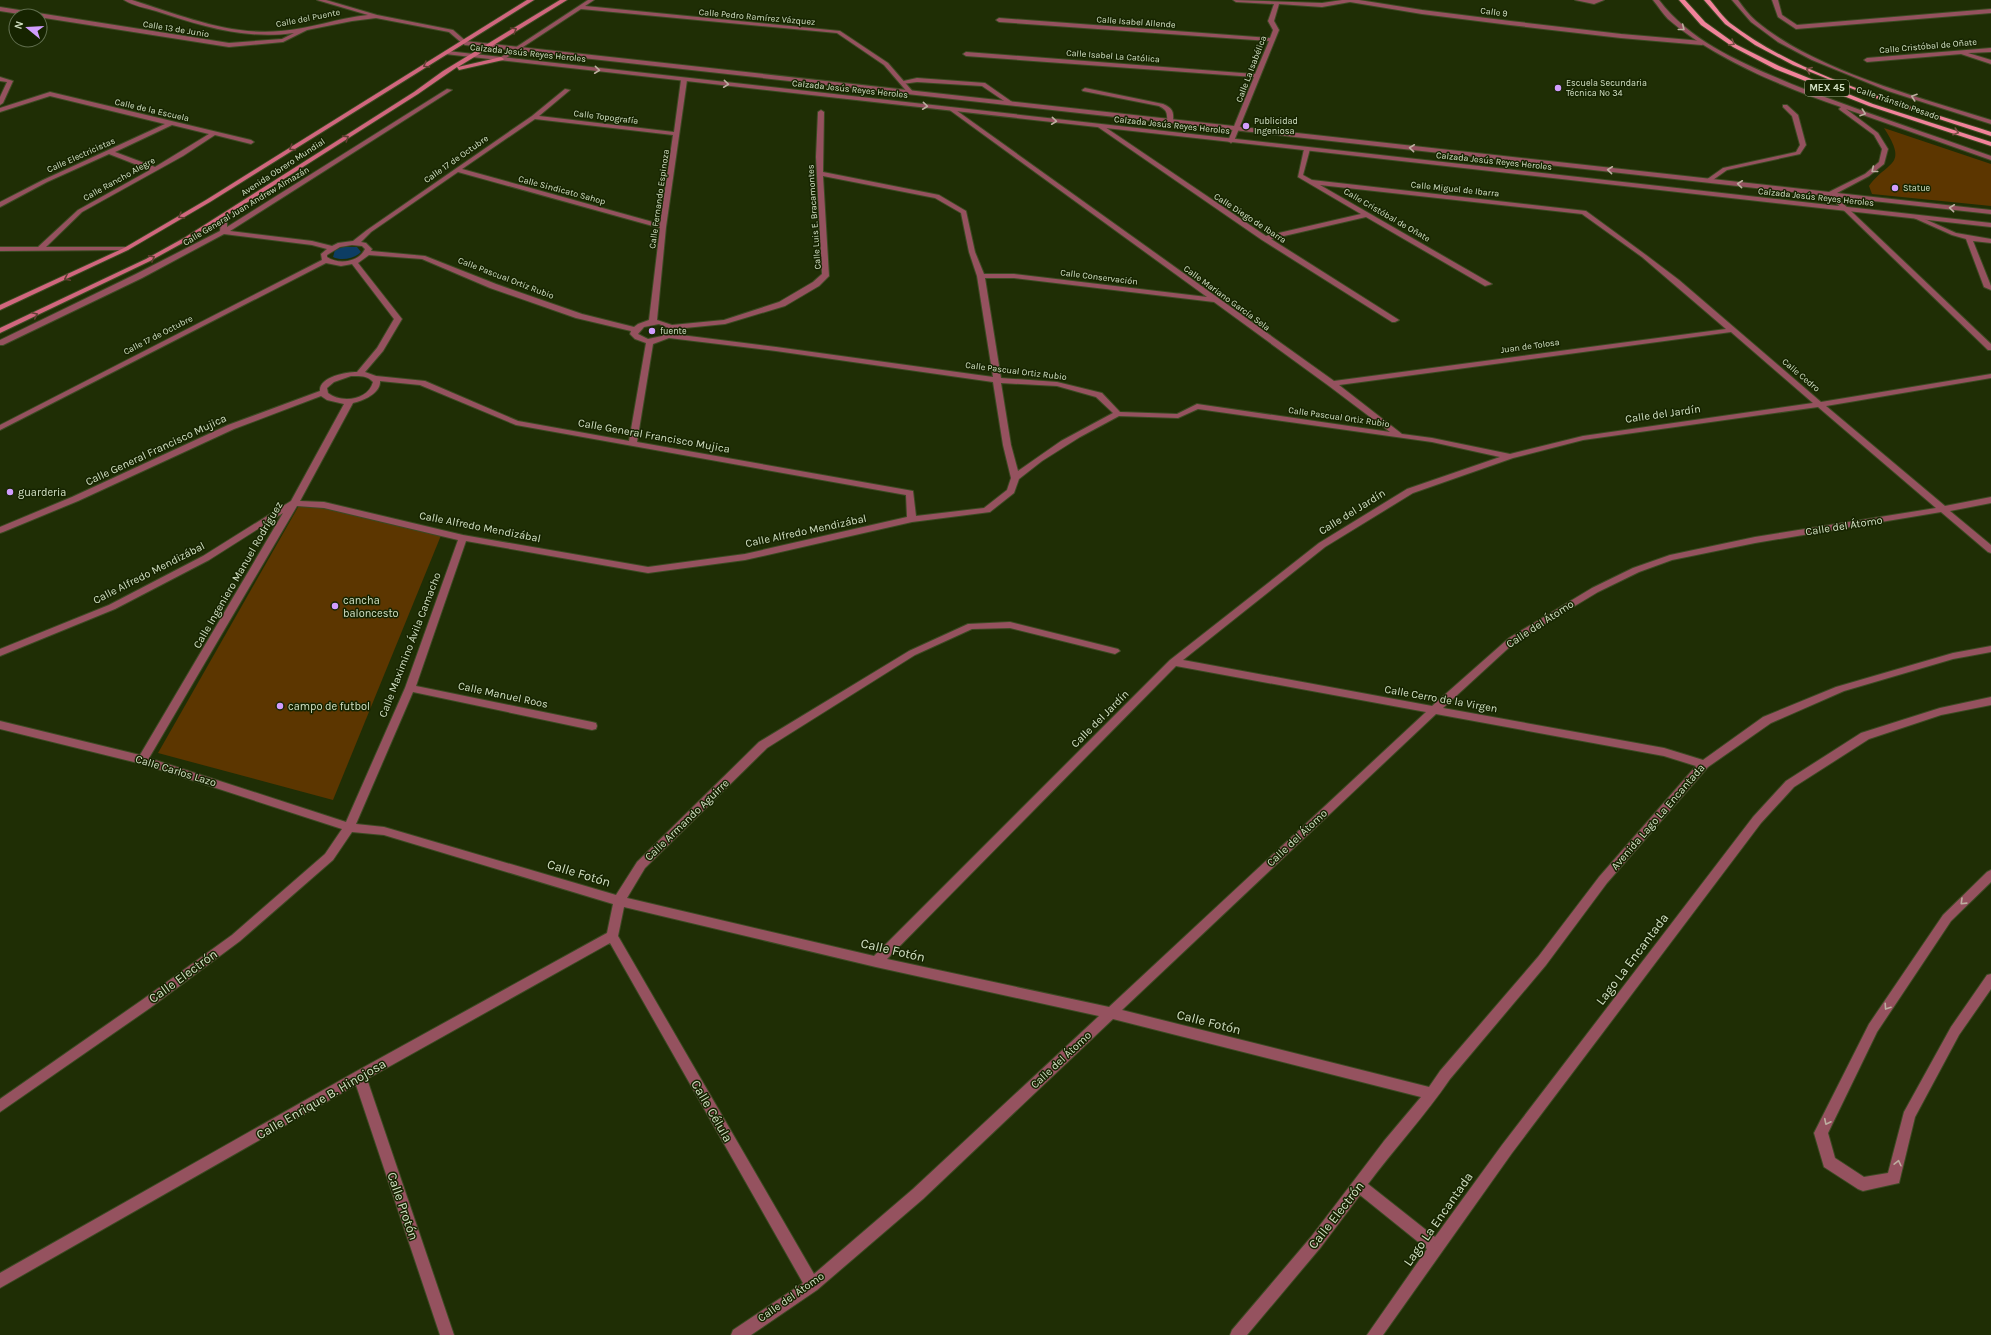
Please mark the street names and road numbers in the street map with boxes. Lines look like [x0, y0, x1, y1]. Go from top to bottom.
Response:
street label: Calle 9 [1480, 5, 1508, 19]
street label: Calle del Puente [275, 7, 341, 29]
street label: Calle Pedro Ramírez Vázquez [698, 7, 816, 28]
street label: Calle Isabel Allende [1096, 14, 1176, 30]
street label: Calle 13 de Junio [142, 19, 210, 39]
street label: Calle La Isabélica [1234, 34, 1268, 104]
street label: Calle Cristóbal de Oñate [1879, 37, 1978, 55]
street label: Calzada Jesús Reyes Heroles [470, 42, 587, 64]
street label: Calle Isabel La Católica [1066, 48, 1160, 64]
street label: Calzada Jesús Reyes Heroles [792, 78, 909, 100]
road number: MEX 45 [1805, 80, 1849, 96]
street label: Calle Tránsito Pesado [1855, 84, 1941, 122]
street label: Calle de la Escuela [114, 97, 190, 123]
street label: Calle Topografía [573, 108, 639, 126]
street label: Calzada Jesús Reyes Heroles [1114, 114, 1231, 136]
street label: Calle 17 de Octubre [422, 133, 490, 185]
street label: Calle Electricistas [45, 135, 117, 175]
street label: Avenida Obrero Mundial [239, 136, 327, 198]
street label: Calle Fernando Espinoza [647, 149, 671, 249]
street label: Calzada Jesús Reyes Heroles [1436, 150, 1553, 172]
street label: Calle Rancho Alegre [81, 155, 157, 203]
street label: Calle General Juan Andrew Almazán [181, 164, 311, 248]
street label: Calle Luis E. Bracamontes [805, 164, 823, 270]
street label: Calle Sindicato Sahop [517, 174, 607, 206]
street label: Calle Miguel de Ibarra [1410, 179, 1500, 199]
street label: Calle Cristóbal de Oñate [1342, 186, 1432, 244]
street label: Calzada Jesús Reyes Heroles [1758, 186, 1875, 208]
street label: Calle Diego de Ibarra [1212, 191, 1288, 245]
street label: Calle Pascual Ortiz Rubio [457, 255, 556, 301]
street label: Calle Mariano García Sela [1182, 263, 1272, 333]
street label: Calle Conservación [1060, 267, 1138, 287]
street label: Calle 17 de Octubre [122, 313, 195, 357]
street label: Juan de Tolosa [1500, 337, 1560, 355]
street label: Calle Cedro [1780, 356, 1822, 394]
street label: Calle Pascual Ortiz Rubio [965, 360, 1067, 382]
street label: Calle del Jardín [1624, 402, 1702, 426]
street label: Calle Pascual Ortiz Rubio [1288, 405, 1390, 429]
street label: Calle General Francisco Mujica [84, 412, 228, 488]
street label: Calle General Francisco Mujica [577, 416, 731, 456]
street label: Calle del Jardín [1316, 486, 1388, 538]
street label: Calle Ingeniero Manuel Rodríguez [191, 499, 285, 651]
street label: Calle Alfredo Mendizábal [418, 509, 542, 545]
street label: Calle Alfredo Mendizábal [744, 512, 868, 550]
street label: Calle del Átomo [1804, 512, 1883, 539]
street label: Calle Alfredo Mendizábal [91, 539, 207, 607]
street label: Calle Maximino Ávila Camacho [374, 570, 444, 719]
street label: Calle del Átomo [1503, 596, 1576, 651]
street label: Calle Manuel Roos [457, 679, 549, 711]
street label: Calle Cerro de la Virgen [1383, 683, 1499, 715]
street label: Calle del Jardín [1069, 688, 1131, 750]
street label: Calle Carlos Lazo [134, 753, 218, 789]
street label: Avenida Lago La Encantada [1608, 761, 1708, 873]
street label: Calle Armando Aguirre [642, 776, 732, 863]
street label: Calle del Átomo [1263, 805, 1330, 869]
street label: Calle Fotón [545, 856, 613, 890]
street label: Lago La Encantada [1593, 910, 1671, 1008]
street label: Calle Fotón [859, 935, 927, 965]
street label: Calle Electrón [146, 946, 220, 1006]
street label: Calle Fotón [1175, 1007, 1243, 1037]
street label: Calle del Átomo [1027, 1027, 1094, 1091]
street label: Calle Enrique B. Hinojosa [253, 1056, 389, 1143]
street label: Calle Célula [688, 1077, 736, 1145]
street label: Lago La Encantada [1400, 1169, 1476, 1269]
street label: Calle Protón [384, 1170, 422, 1242]
street label: Calle Electrón [1305, 1178, 1367, 1252]
street label: Calle del Átomo [754, 1268, 827, 1325]

